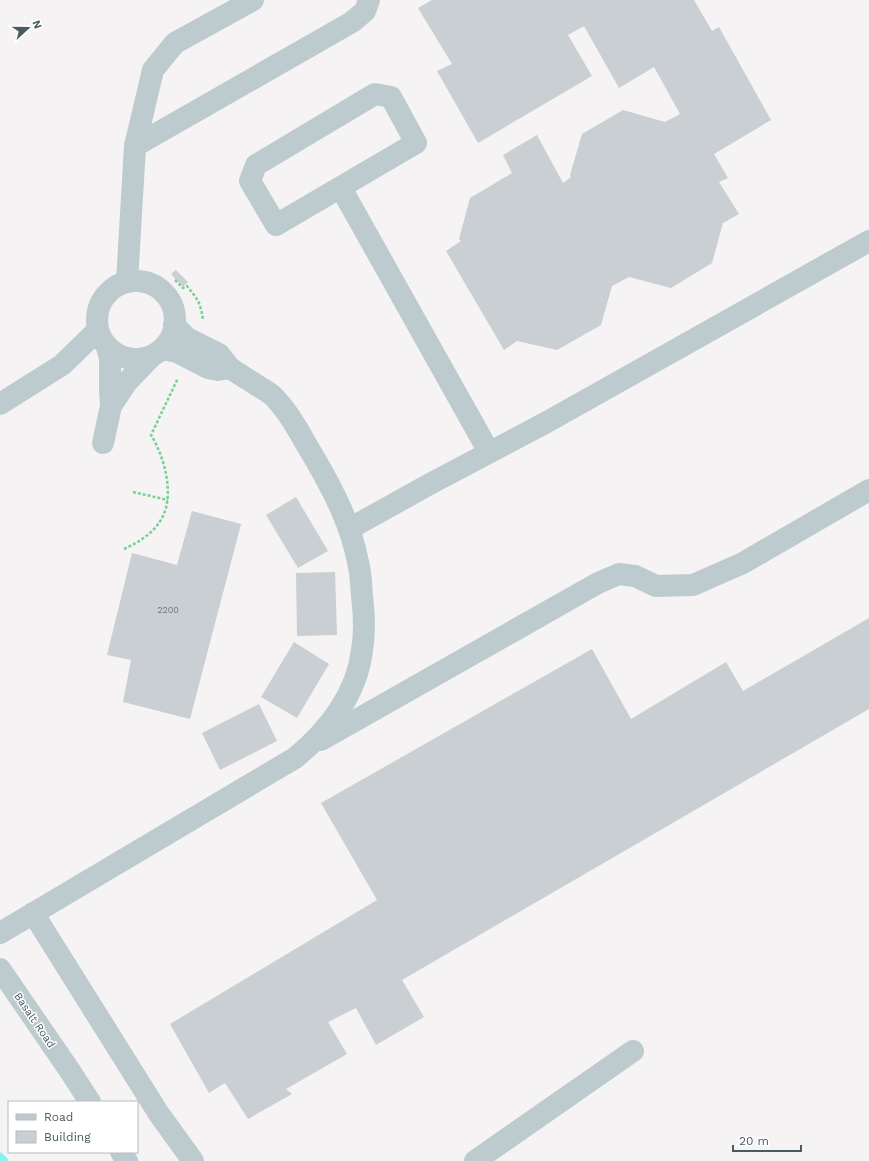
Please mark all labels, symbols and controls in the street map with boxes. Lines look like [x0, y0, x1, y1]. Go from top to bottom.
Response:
north arrow [8, 8, 48, 48]
text: N [29, 18, 44, 31]
house number: 2200 [157, 605, 179, 615]
street label: Basalt Road [11, 990, 58, 1050]
legend [8, 1101, 138, 1153]
text: Road [44, 1110, 73, 1124]
scale bar [733, 1127, 801, 1153]
text: Building [44, 1130, 91, 1144]
text: 20 m [739, 1134, 769, 1148]

